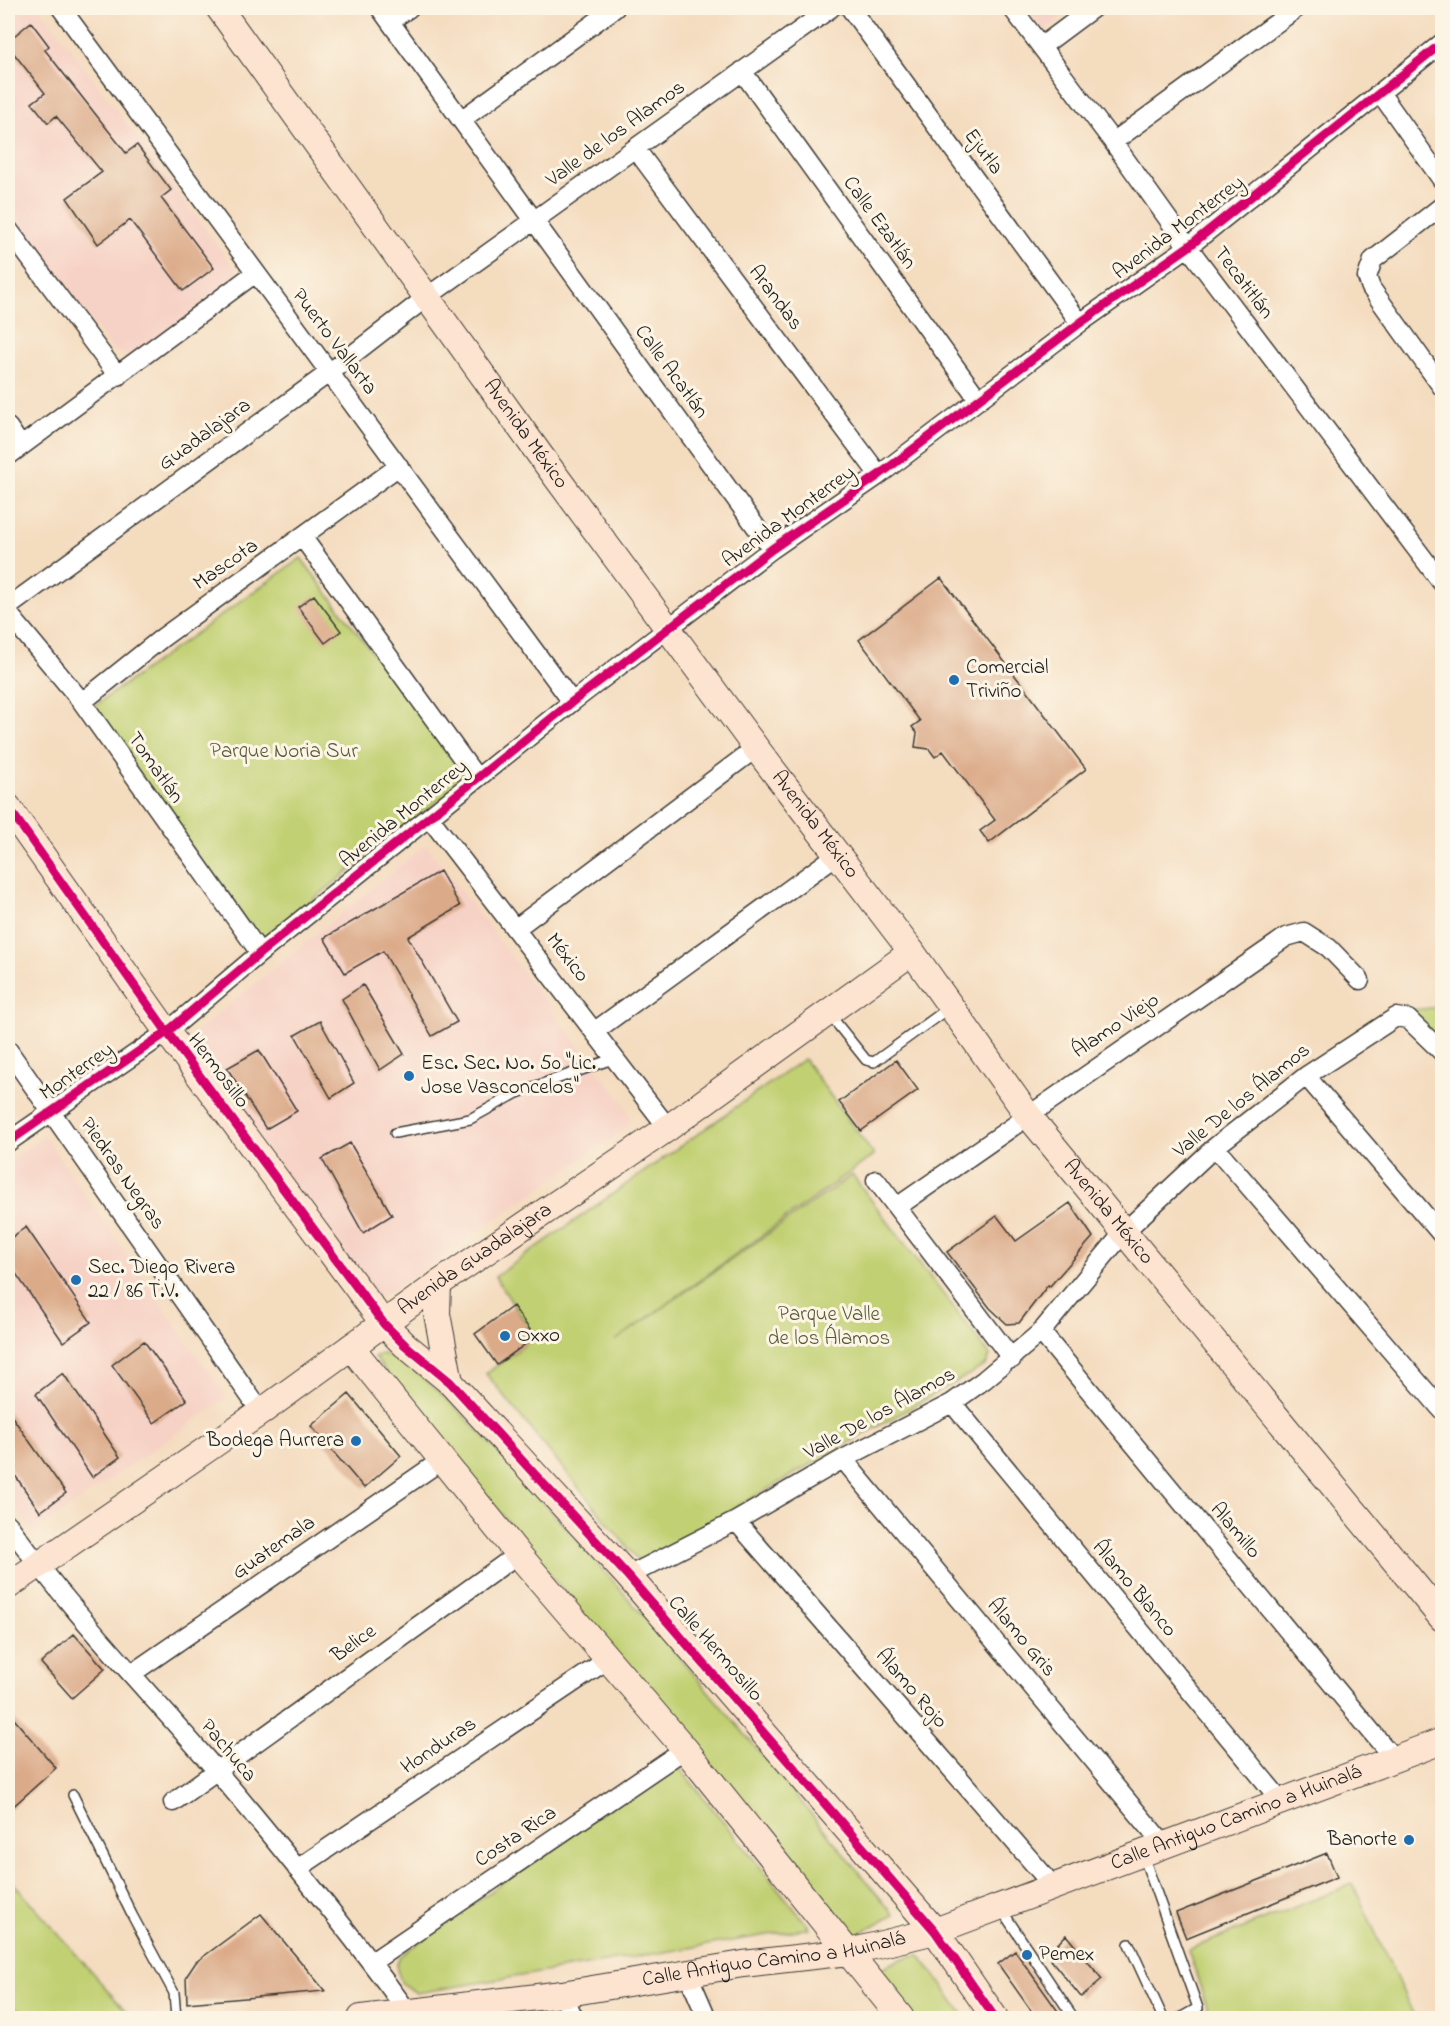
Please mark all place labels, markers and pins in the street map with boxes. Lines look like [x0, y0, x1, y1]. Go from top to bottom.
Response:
place label: Comercial Triviño [966, 653, 1049, 707]
marker: Comercial Triviño [947, 673, 961, 687]
place label: Esc. Sec. No. 50 "Lic. Jose Vasconcelos" [421, 1049, 596, 1103]
marker: Esc. Sec. No. 50 "Lic. Jose Vasconcelos" [402, 1069, 416, 1083]
place label: Sec. Diego Rivera 22 / 86 T.V. [88, 1253, 235, 1307]
marker: Sec. Diego Rivera 22 / 86 T.V. [69, 1273, 83, 1287]
place label: Oxxo [517, 1321, 560, 1351]
marker: Oxxo [498, 1329, 512, 1343]
place label: Bodega Aurrera [206, 1426, 344, 1458]
marker: Bodega Aurrera [349, 1434, 363, 1448]
place label: Banorte [1326, 1825, 1398, 1855]
marker: Banorte [1402, 1833, 1416, 1847]
place label: Pemex [1039, 1940, 1094, 1970]
marker: Pemex [1020, 1948, 1034, 1962]

